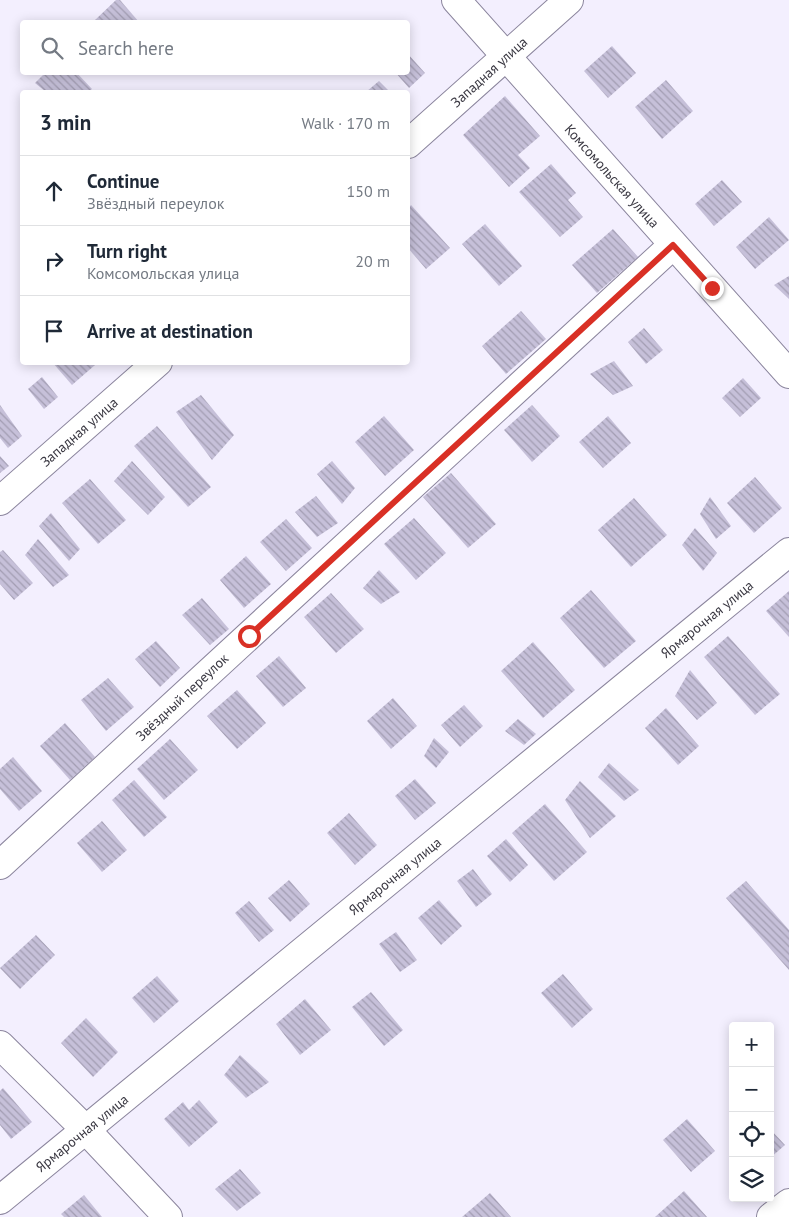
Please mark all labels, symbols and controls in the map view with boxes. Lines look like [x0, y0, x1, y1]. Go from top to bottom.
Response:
search box [20, 20, 410, 75]
street label: Западная улица [447, 33, 531, 111]
icon: search [38, 34, 66, 62]
text: Search here [78, 36, 174, 60]
text: 3 min [40, 109, 91, 136]
text: Walk · 170 m [301, 113, 390, 133]
street label: Комсомольская улица [561, 120, 663, 232]
text: Continue [87, 169, 159, 193]
icon: ahead [40, 177, 68, 205]
text: 150 m [347, 181, 390, 201]
text: Звёздный переулок [87, 193, 224, 213]
text: Turn right [87, 239, 167, 263]
icon: right [40, 247, 68, 275]
text: 20 m [355, 251, 390, 271]
text: Комсомольская улица [87, 263, 240, 283]
route end [701, 277, 724, 300]
icon: arrive [40, 317, 68, 345]
text: Arrive at destination [87, 319, 253, 343]
street label: Западная улица [36, 393, 122, 471]
street label: Ярмарочная улица [657, 576, 757, 662]
route start [238, 625, 261, 648]
street label: Звёздный переулок [132, 649, 232, 745]
street label: Ярмарочная улица [345, 833, 445, 919]
map controls [729, 1022, 774, 1202]
button: + [729, 1022, 774, 1067]
button: − [729, 1067, 774, 1112]
street label: Ярмарочная улица [32, 1090, 132, 1176]
button: locate [729, 1112, 774, 1157]
button: layers [729, 1157, 774, 1202]

